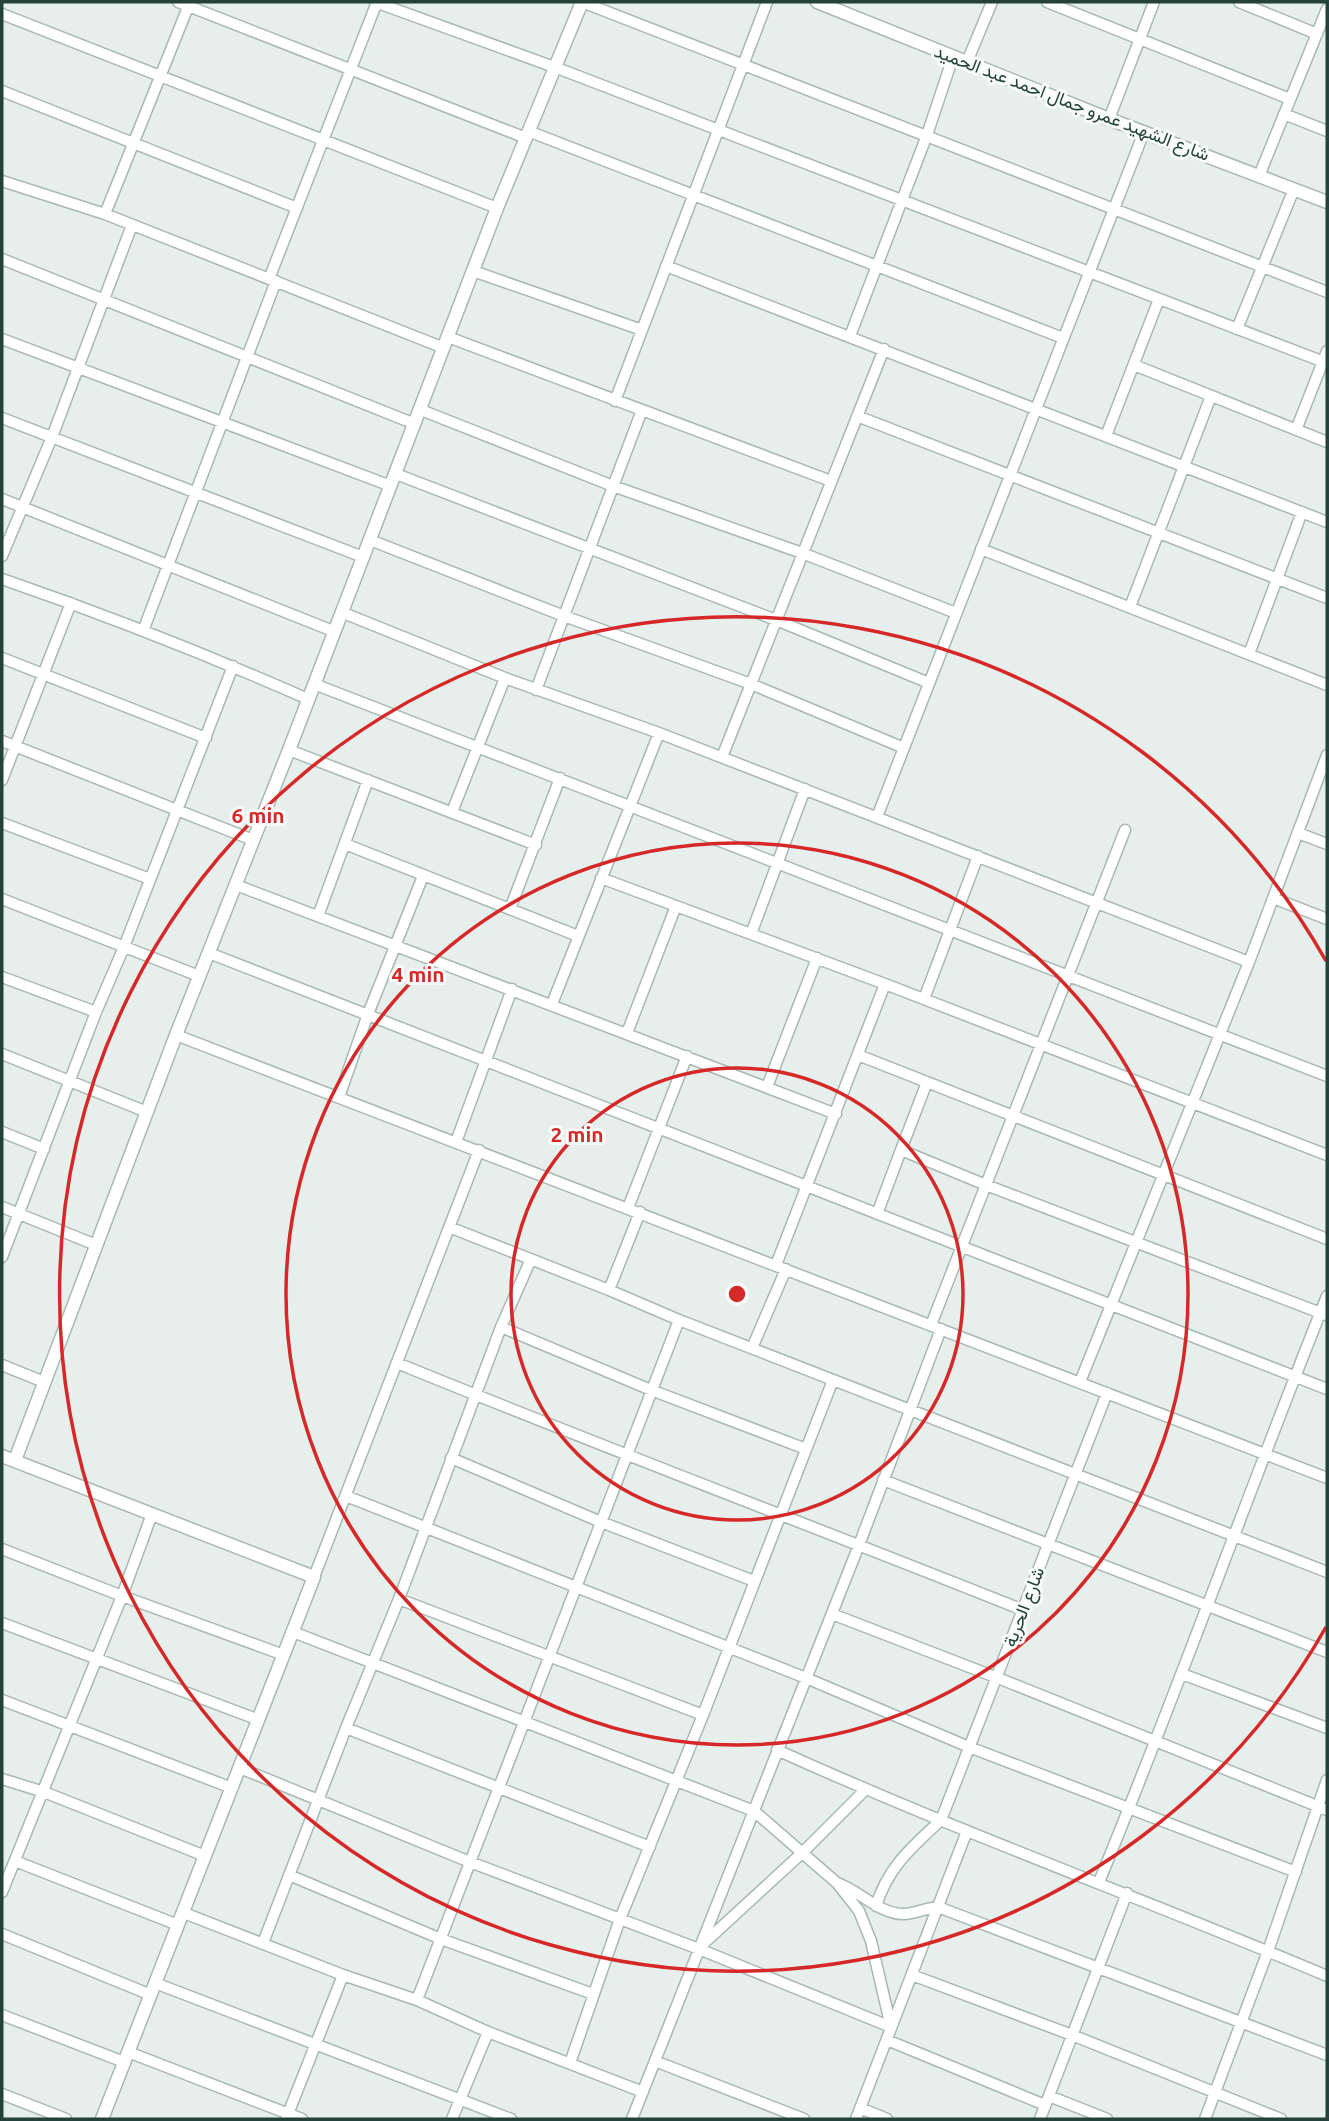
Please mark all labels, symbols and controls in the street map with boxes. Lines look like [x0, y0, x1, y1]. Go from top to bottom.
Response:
street label: شارع الشهيد عمرو جمال احمد عبد الحميد [931, 40, 1213, 167]
text: 6 min [231, 803, 285, 827]
text: 4 min [391, 962, 445, 986]
text: 2 min [550, 1122, 604, 1146]
centre of rings [725, 1282, 749, 1306]
street label: شارع الحرية [999, 1564, 1050, 1650]

